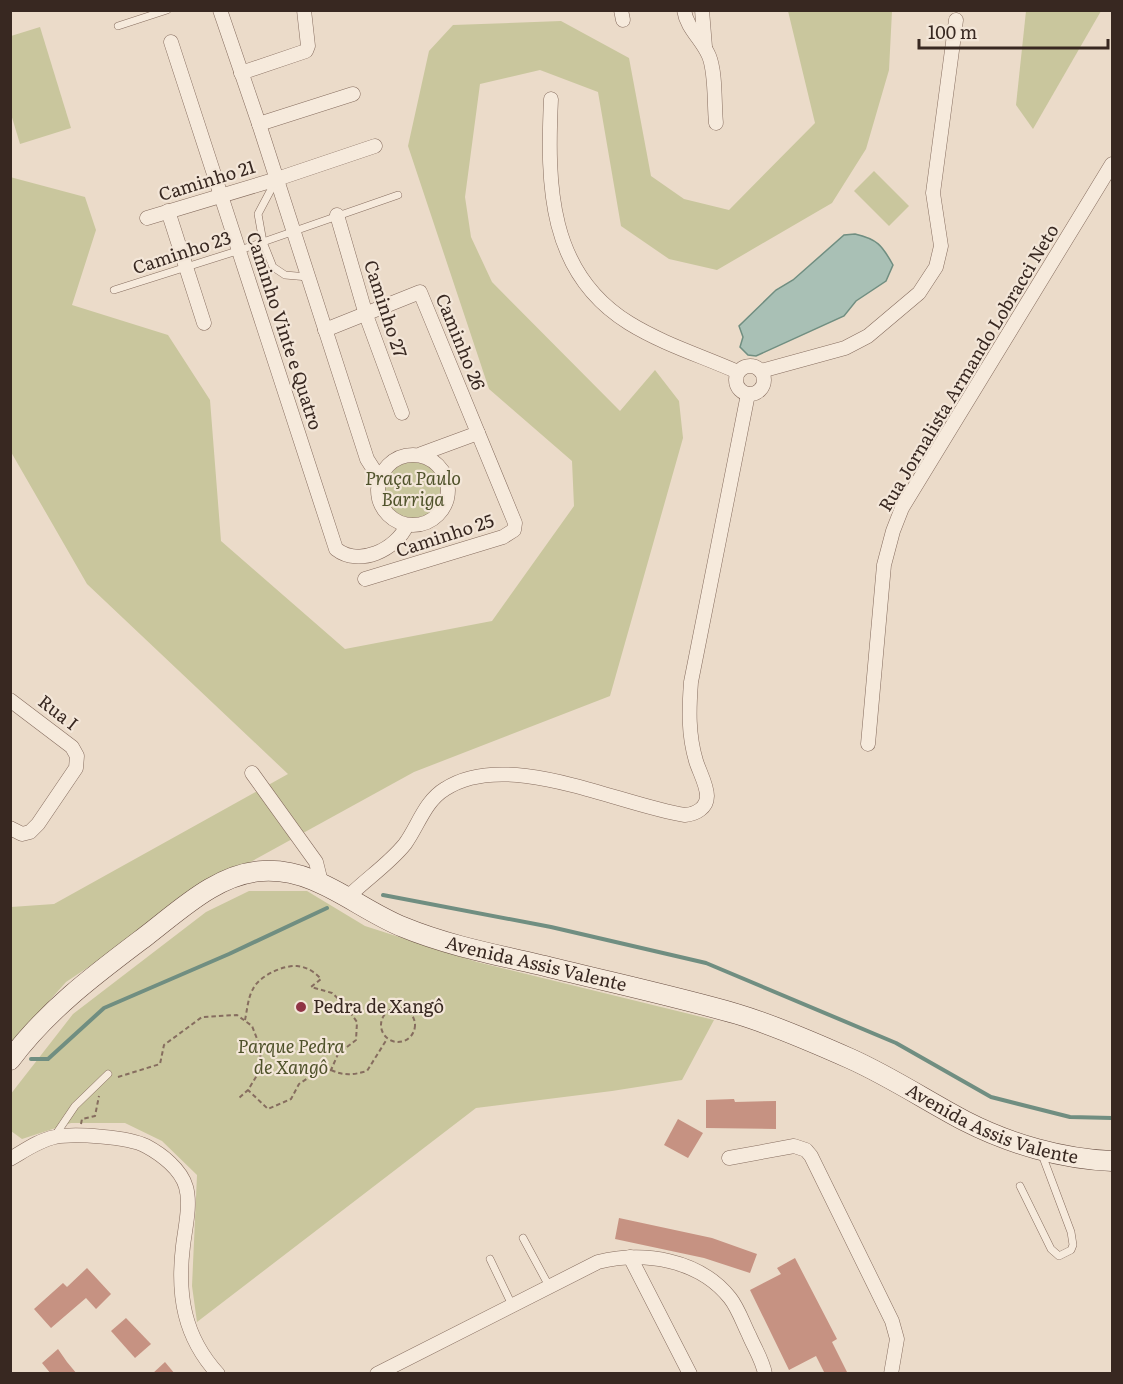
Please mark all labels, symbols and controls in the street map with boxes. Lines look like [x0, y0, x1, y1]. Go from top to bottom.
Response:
scale bar [919, 12, 1108, 50]
text: 100 m [928, 18, 977, 45]
street label: Caminho 21 [155, 152, 258, 207]
street label: Rua Jornalista Armando Lobracci Neto [871, 218, 1065, 516]
street label: Caminho 23 [129, 223, 234, 280]
street label: Caminho Vinte e Quatro [241, 228, 330, 433]
street label: Caminho 27 [358, 256, 415, 361]
street label: Caminho 26 [430, 289, 493, 394]
park label: Praça Paulo Barriga [365, 464, 461, 512]
street label: Caminho 25 [392, 506, 497, 563]
street label: Rua I [33, 688, 85, 736]
street label: Avenida Assis Valente [443, 928, 630, 997]
place label: Pedra de Xangô [313, 992, 444, 1019]
marker: Pedra de Xangô [294, 1000, 308, 1014]
park label: Parque Pedra de Xangô [237, 1032, 345, 1080]
street label: Avenida Assis Valente [902, 1076, 1080, 1170]

